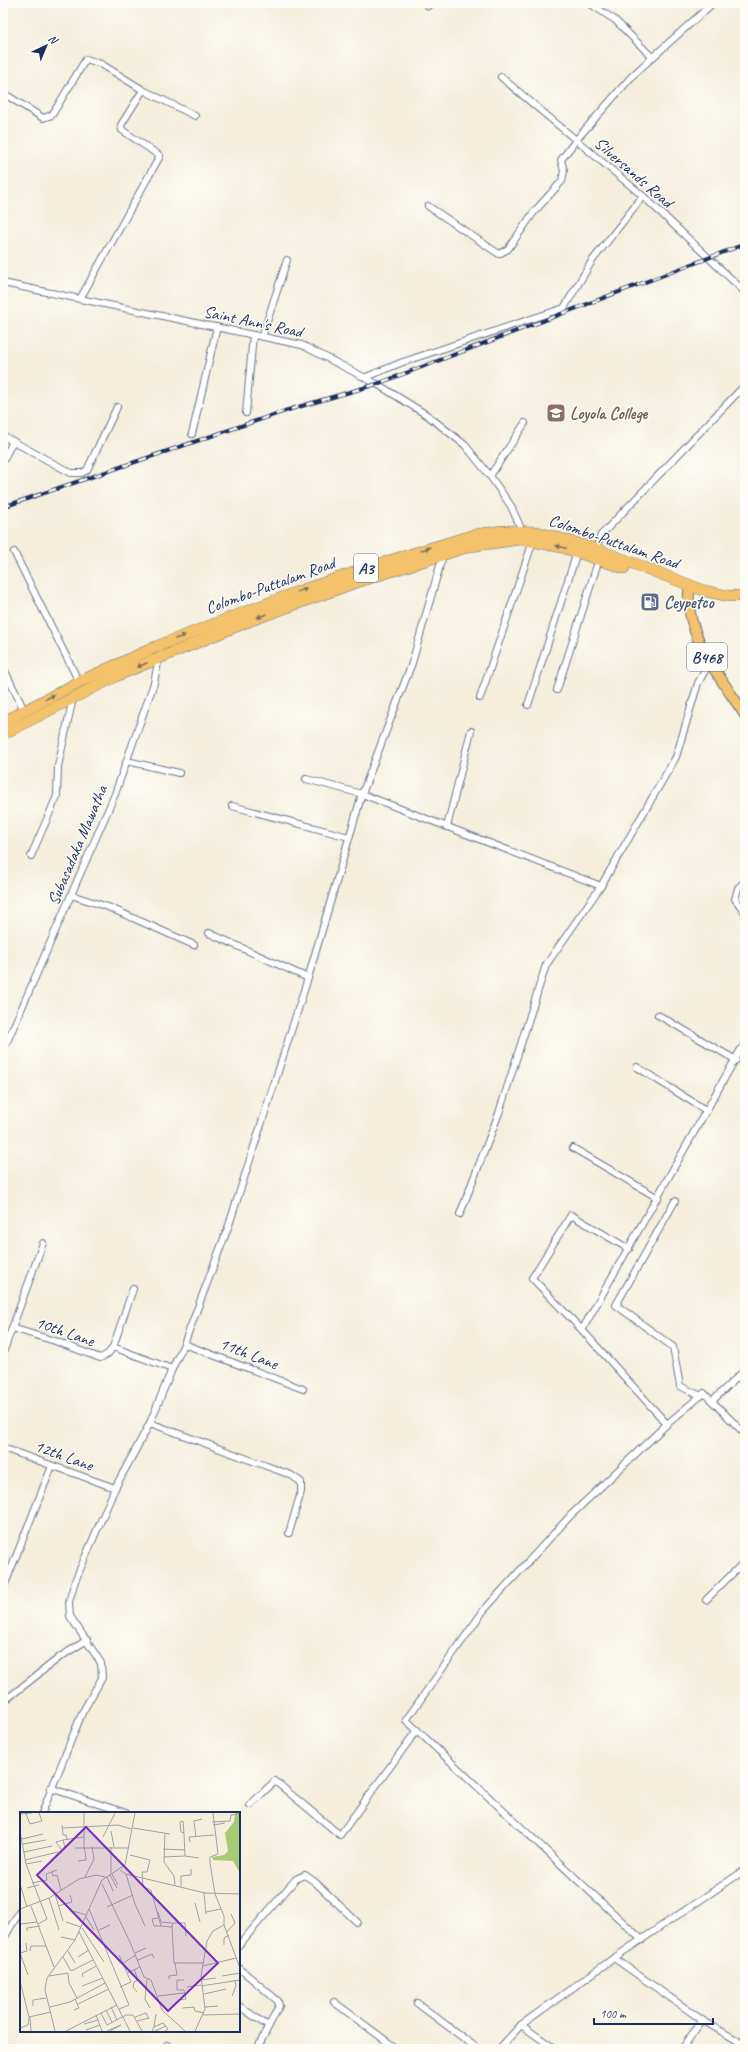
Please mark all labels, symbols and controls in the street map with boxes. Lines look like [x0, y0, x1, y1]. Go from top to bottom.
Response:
north arrow [26, 26, 66, 66]
text: N [46, 31, 62, 48]
street label: Silversands Road [590, 133, 680, 214]
street label: Saint Ann's Road [202, 301, 307, 343]
school or university icon: Loyola College [545, 402, 567, 424]
place label: Loyola College [570, 403, 649, 424]
street label: Colombo-Puttalam Road [546, 509, 685, 575]
one-way arrow [555, 544, 567, 550]
one-way arrow [419, 546, 431, 552]
street label: Colombo-Puttalam Road [203, 551, 341, 619]
road number: A3 [354, 554, 378, 582]
one-way arrow [296, 587, 308, 593]
fuel station icon: Ceypetco [639, 591, 661, 613]
place label: Ceypetco [664, 592, 716, 613]
one-way arrow [255, 613, 267, 619]
one-way arrow [175, 633, 187, 639]
road number: B468 [687, 643, 727, 671]
one-way arrow [135, 663, 147, 669]
one-way arrow [44, 694, 55, 700]
street label: Subasadaka Mawatha [43, 781, 113, 908]
street label: 10th Lane [33, 1312, 98, 1352]
street label: 11th Lane [217, 1333, 282, 1375]
street label: 12th Lane [32, 1435, 97, 1476]
inset map [20, 1812, 240, 2032]
scale bar [594, 2000, 713, 2026]
text: 100 m [600, 2006, 627, 2022]

